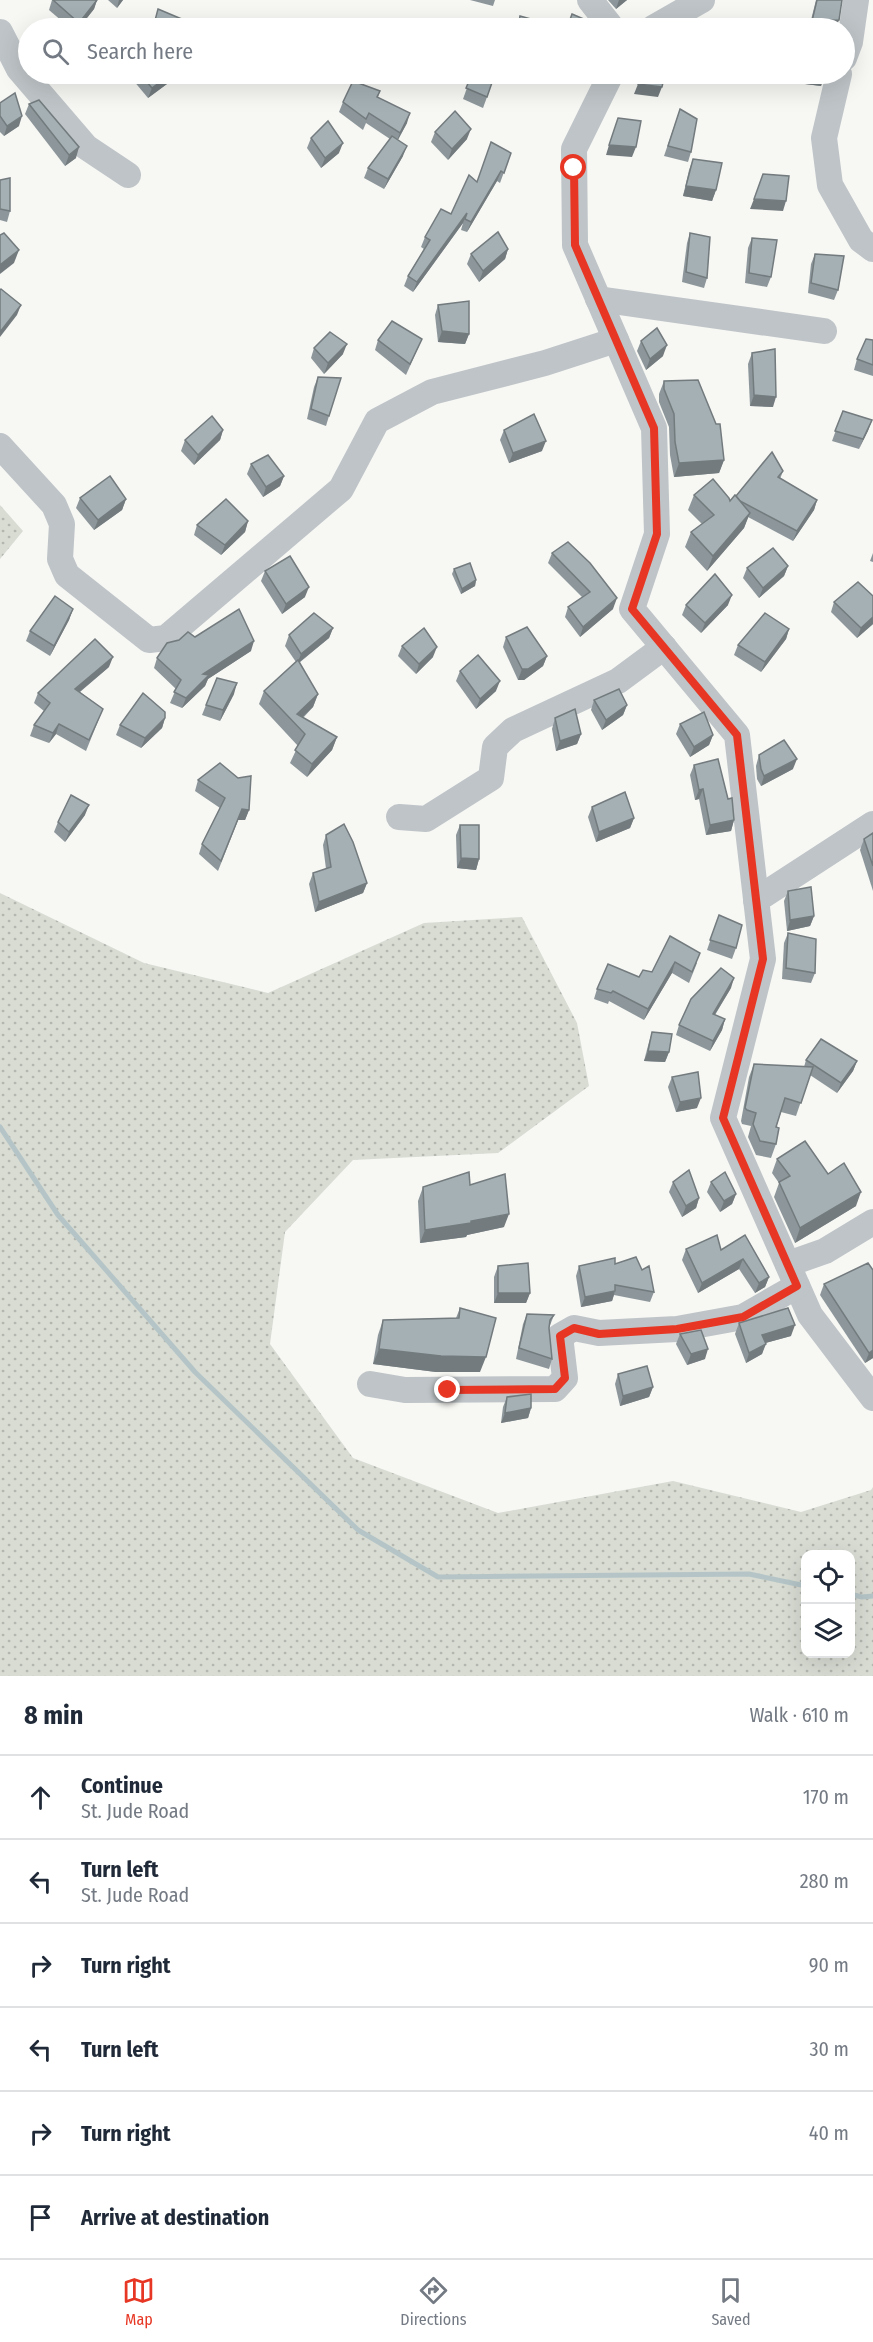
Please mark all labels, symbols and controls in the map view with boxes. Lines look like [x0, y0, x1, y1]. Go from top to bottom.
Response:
search box [18, 18, 855, 84]
icon: search [39, 35, 72, 68]
text: Search here [87, 38, 193, 65]
route start [560, 154, 586, 180]
route end [434, 1376, 460, 1402]
map controls [801, 1550, 855, 1658]
button: locate [801, 1550, 855, 1604]
button: layers [801, 1604, 855, 1658]
text: 8 min [24, 1700, 83, 1731]
text: Walk · 610 m [749, 1703, 849, 1727]
text: Continue [81, 1772, 163, 1799]
icon: ahead [24, 1781, 57, 1814]
text: 170 m [803, 1785, 849, 1809]
text: St. Jude Road [81, 1799, 189, 1823]
text: Turn left [81, 1856, 159, 1883]
icon: left [24, 1865, 57, 1898]
text: 280 m [800, 1869, 849, 1893]
text: St. Jude Road [81, 1883, 189, 1907]
icon: right [24, 1949, 57, 1982]
text: Turn right [81, 1952, 170, 1979]
text: 90 m [809, 1953, 849, 1977]
icon: left [24, 2033, 57, 2066]
text: Turn left [81, 2036, 159, 2063]
text: 30 m [809, 2037, 849, 2061]
icon: right [24, 2117, 57, 2150]
text: Turn right [81, 2120, 170, 2147]
text: 40 m [809, 2121, 849, 2145]
icon: arrive [24, 2201, 57, 2234]
text: Arrive at destination [81, 2204, 269, 2231]
tab: Map [122, 2274, 155, 2329]
tab: Directions [400, 2274, 467, 2329]
tab: Saved [711, 2274, 751, 2329]

